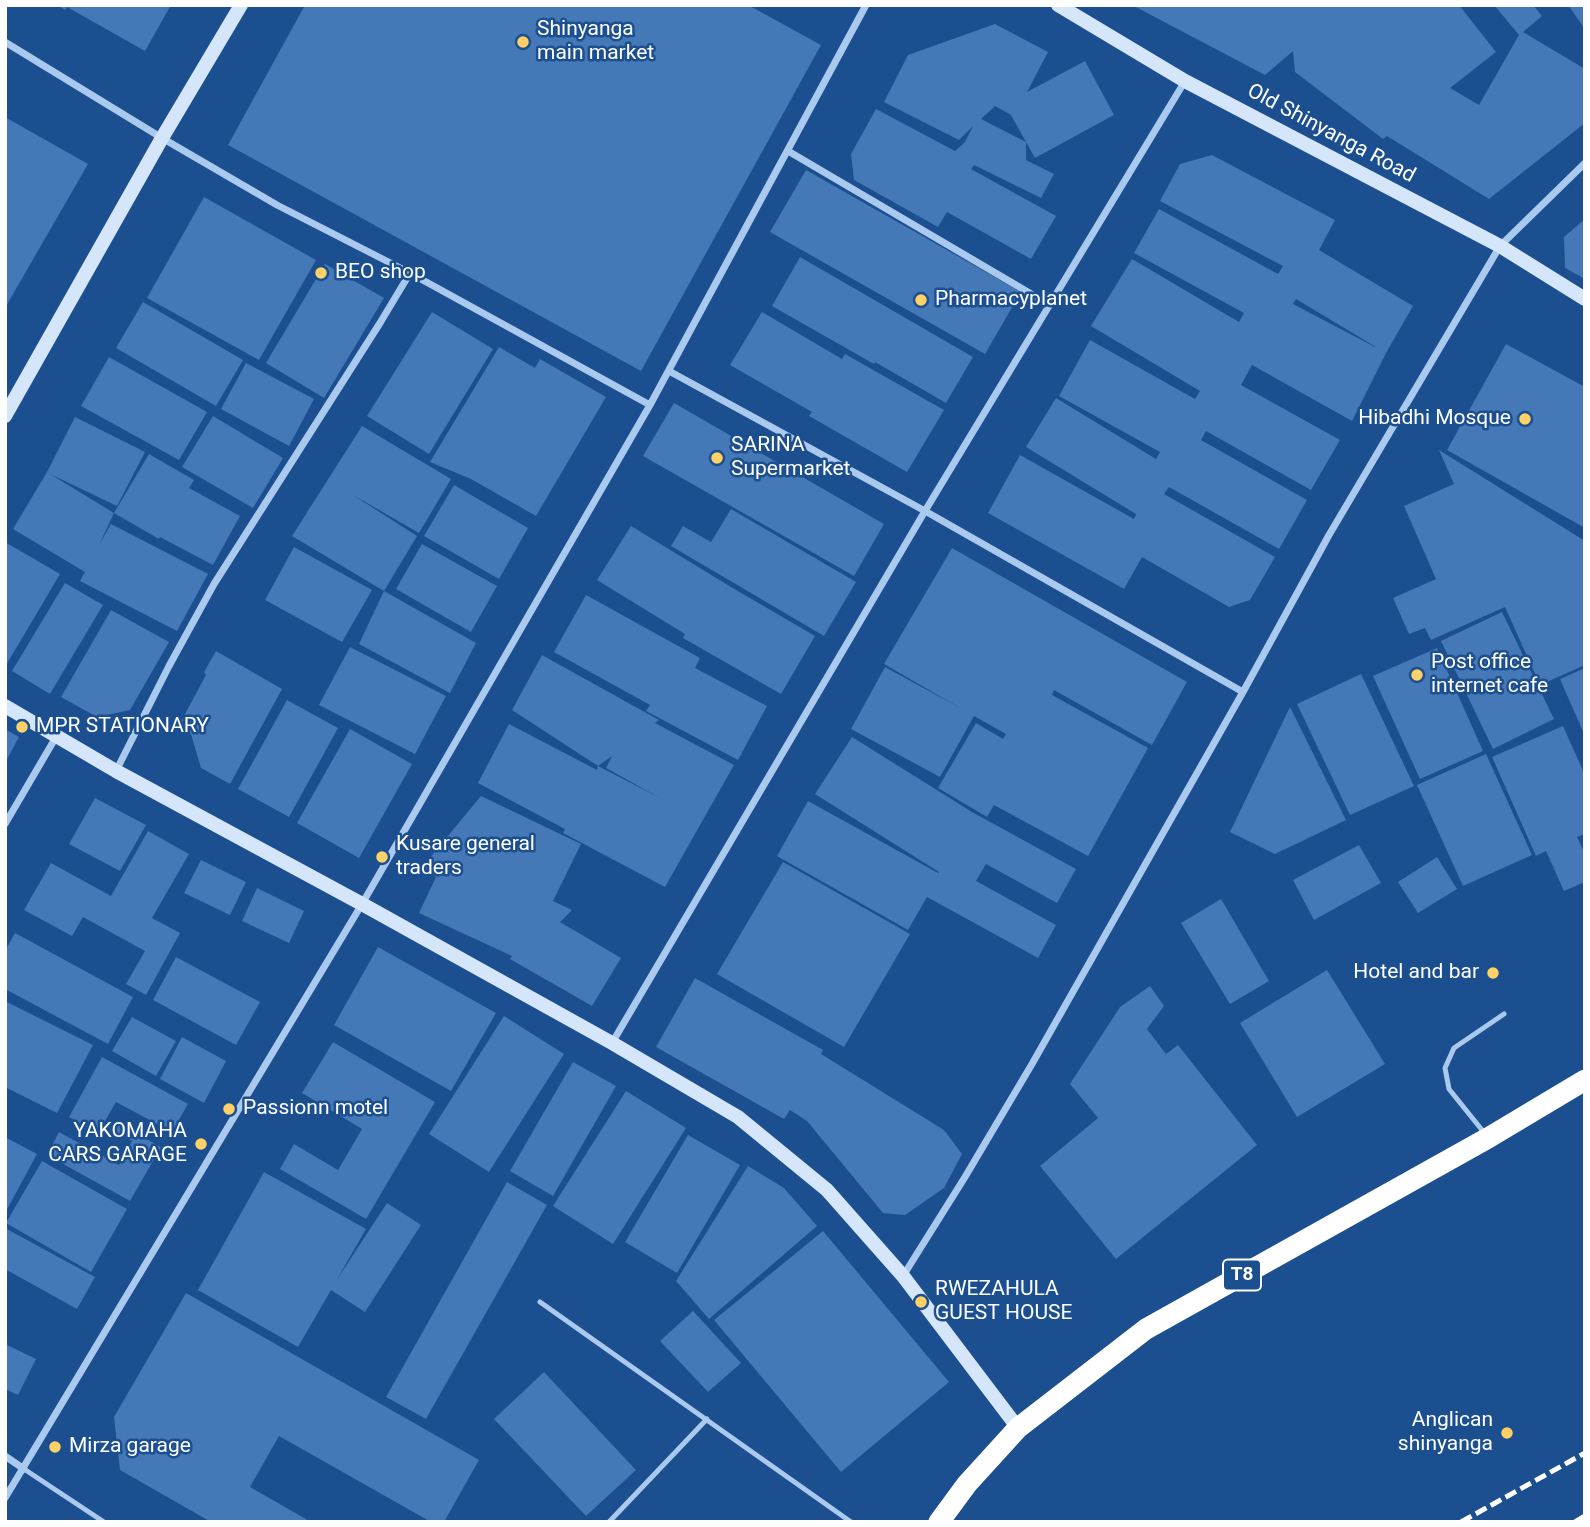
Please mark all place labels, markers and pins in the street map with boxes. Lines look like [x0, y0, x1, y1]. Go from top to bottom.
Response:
place label: Shinyanga main market [537, 17, 654, 67]
marker: Shinyanga main market [515, 34, 531, 50]
place label: BEO shop [335, 260, 426, 286]
marker: BEO shop [313, 265, 329, 281]
place label: Pharmacyplanet [935, 287, 1087, 313]
marker: Pharmacyplanet [913, 292, 929, 308]
place label: Hibadhi Mosque [1358, 406, 1511, 432]
marker: Hibadhi Mosque [1517, 411, 1533, 427]
place label: SARINA Supermarket [731, 433, 850, 483]
marker: SARINA Supermarket [709, 450, 725, 466]
place label: Post office internet cafe [1431, 650, 1548, 700]
marker: Post office internet cafe [1409, 667, 1425, 683]
place label: MPR STATIONARY [36, 714, 209, 740]
marker: MPR STATIONARY [14, 719, 30, 735]
place label: Kusare general traders [396, 832, 535, 882]
marker: Kusare general traders [374, 849, 390, 865]
place label: Hotel and bar [1353, 960, 1479, 986]
marker: Hotel and bar [1485, 965, 1501, 981]
place label: Passionn motel [243, 1096, 388, 1122]
marker: Passionn motel [221, 1101, 237, 1117]
place label: YAKOMAHA CARS GARAGE [48, 1119, 187, 1169]
marker: YAKOMAHA CARS GARAGE [193, 1136, 209, 1152]
place label: RWEZAHULA GUEST HOUSE [935, 1277, 1073, 1327]
marker: RWEZAHULA GUEST HOUSE [913, 1294, 929, 1310]
place label: Anglican shinyanga [1398, 1408, 1493, 1458]
marker: Anglican shinyanga [1499, 1425, 1515, 1441]
place label: Mirza garage [69, 1434, 191, 1460]
marker: Mirza garage [47, 1439, 63, 1455]

